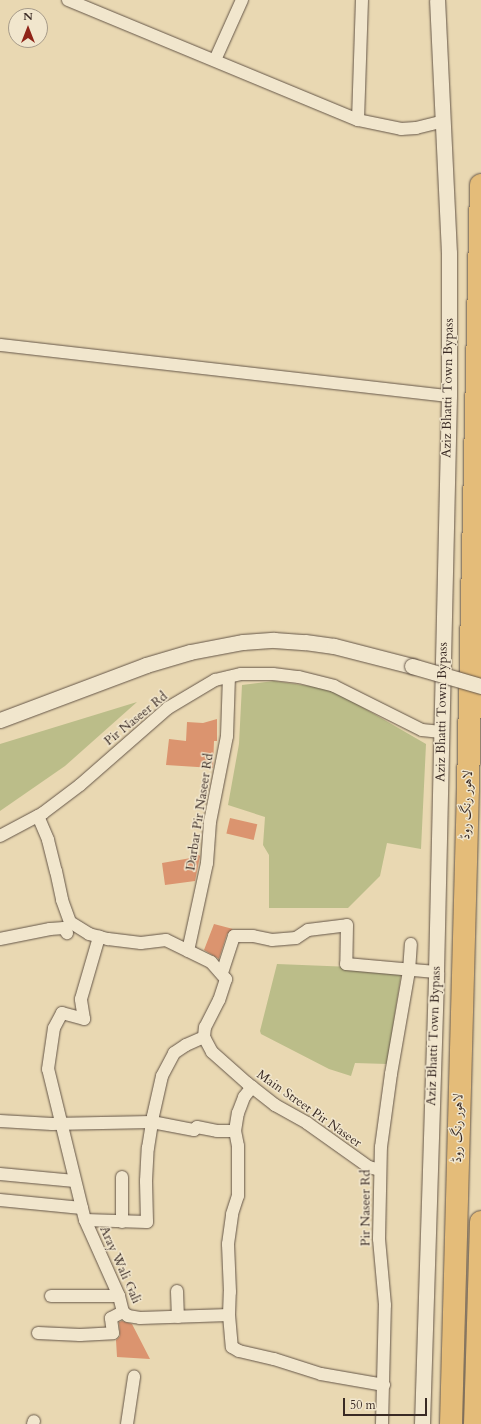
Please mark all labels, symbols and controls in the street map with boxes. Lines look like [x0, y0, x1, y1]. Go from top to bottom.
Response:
north arrow [8, 8, 48, 48]
text: N [23, 9, 33, 24]
street label: Aziz Bhatti Town Bypass [439, 318, 457, 458]
street label: Aziz Bhatti Town Bypass [433, 642, 451, 782]
street label: Pir Naseer Rd [101, 689, 171, 749]
street label: Darbar Pir Naseer Rd [183, 752, 217, 872]
street label: لاہور رنگ روڈ [458, 770, 476, 840]
street label: Aziz Bhatti Town Bypass [424, 966, 444, 1106]
street label: Main Street Pir Naseer [254, 1067, 364, 1151]
street label: لاہور رنگ روڈ [450, 1093, 466, 1163]
street label: Pir Naseer Rd [358, 1170, 374, 1246]
street label: Aray Wali Gali [96, 1224, 144, 1306]
scale bar [345, 1390, 429, 1416]
text: 50 m [350, 1397, 376, 1413]

